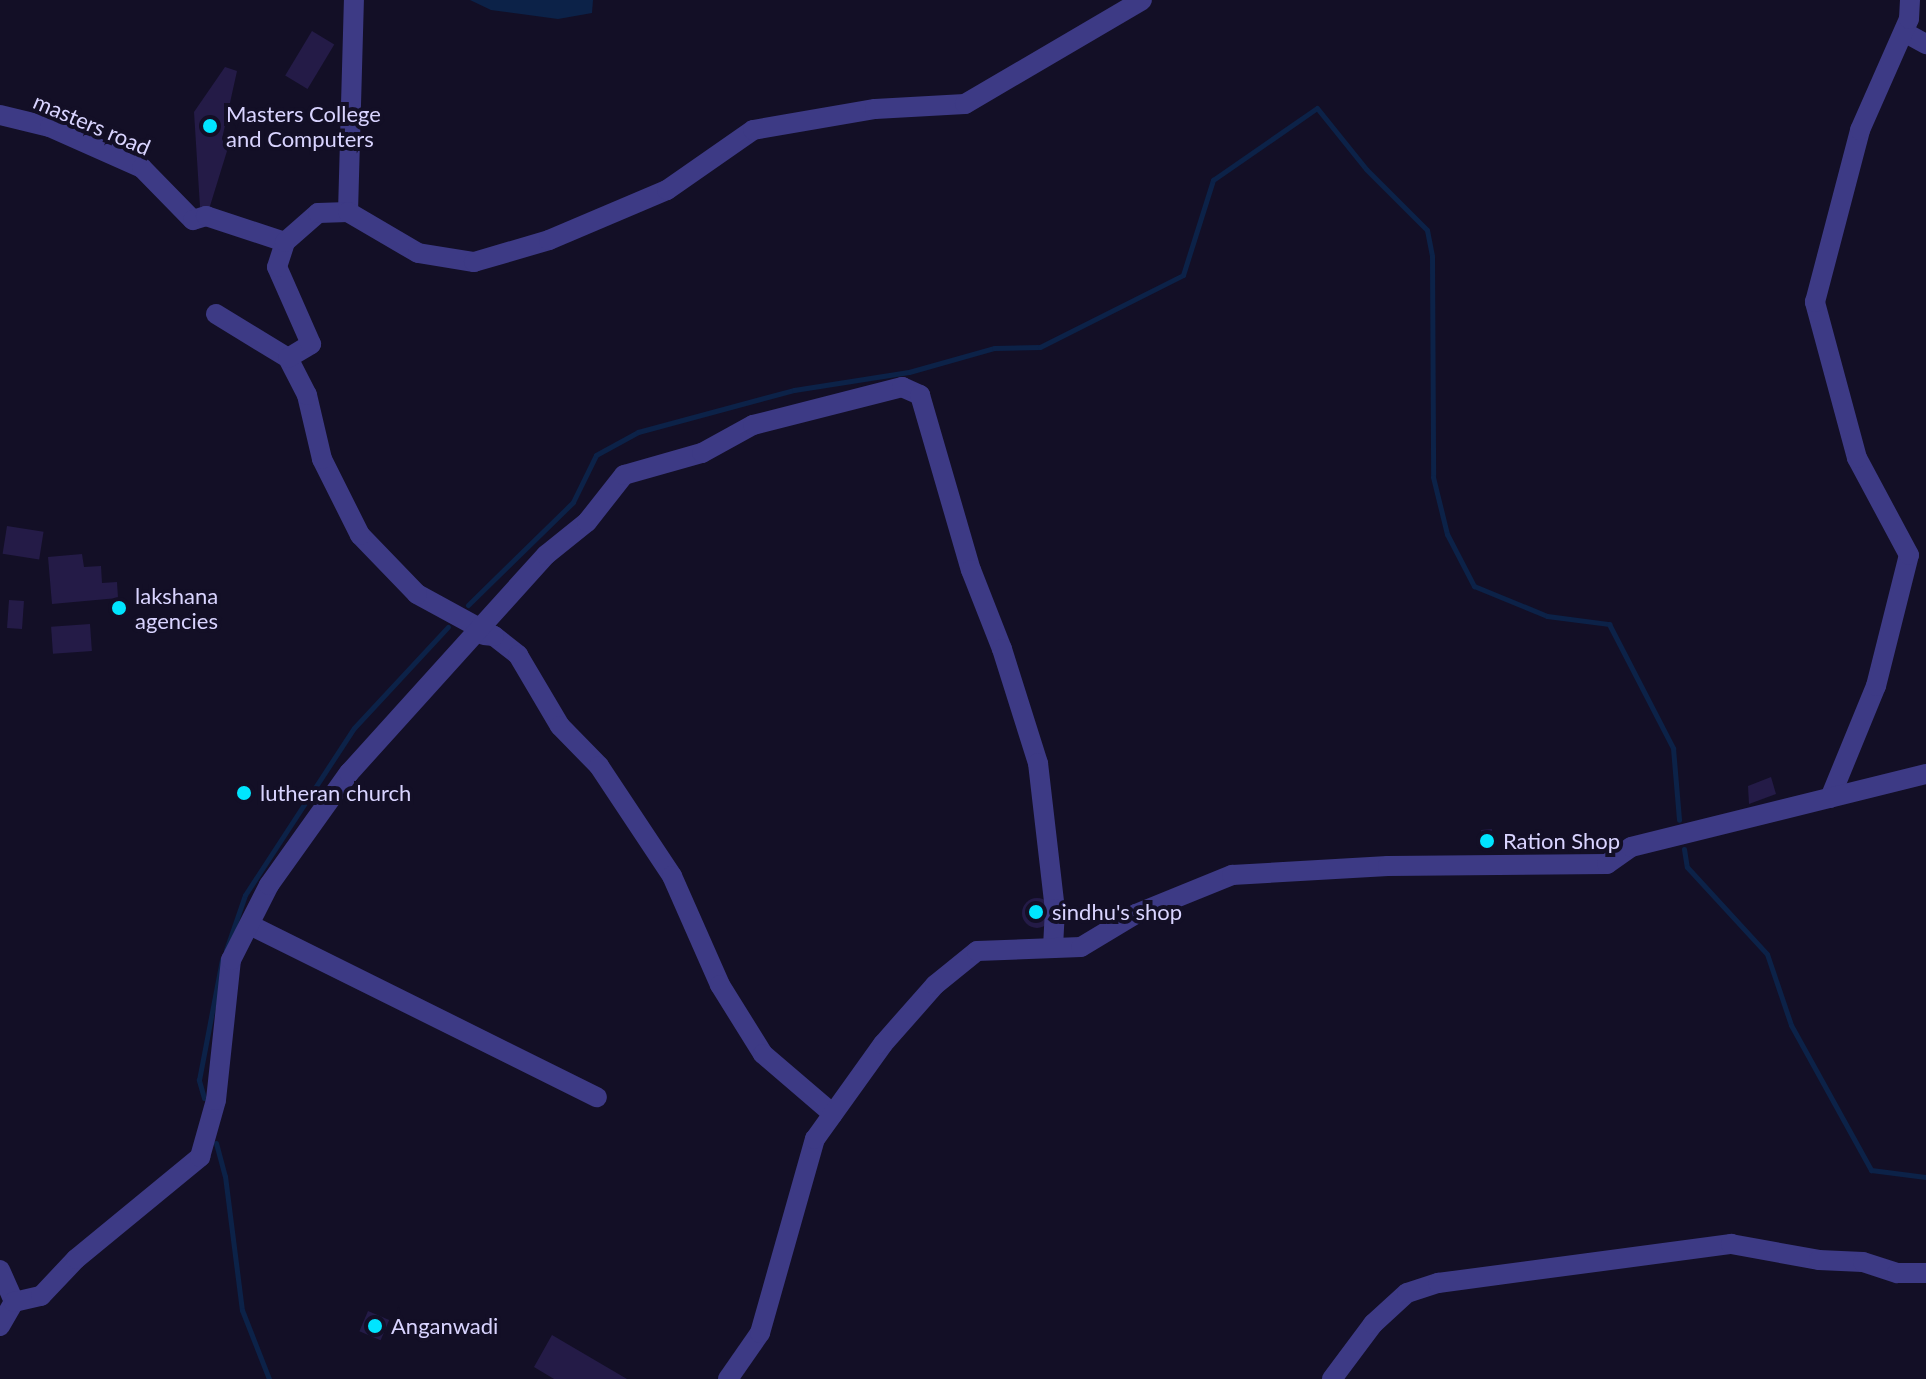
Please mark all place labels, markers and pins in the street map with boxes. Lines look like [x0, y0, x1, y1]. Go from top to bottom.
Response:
place label: Masters College and Computers [226, 100, 381, 152]
marker: Masters College and Computers [201, 117, 219, 135]
place label: lakshana agencies [135, 582, 218, 634]
marker: lakshana agencies [110, 599, 128, 617]
place label: lutheran church [260, 780, 411, 806]
marker: lutheran church [235, 784, 253, 802]
place label: Ration Shop [1503, 828, 1620, 854]
marker: Ration Shop [1478, 832, 1496, 850]
place label: sindhu's shop [1052, 899, 1182, 925]
marker: sindhu's shop [1027, 903, 1045, 921]
place label: Anganwadi [391, 1313, 498, 1339]
marker: Anganwadi [366, 1317, 384, 1335]

